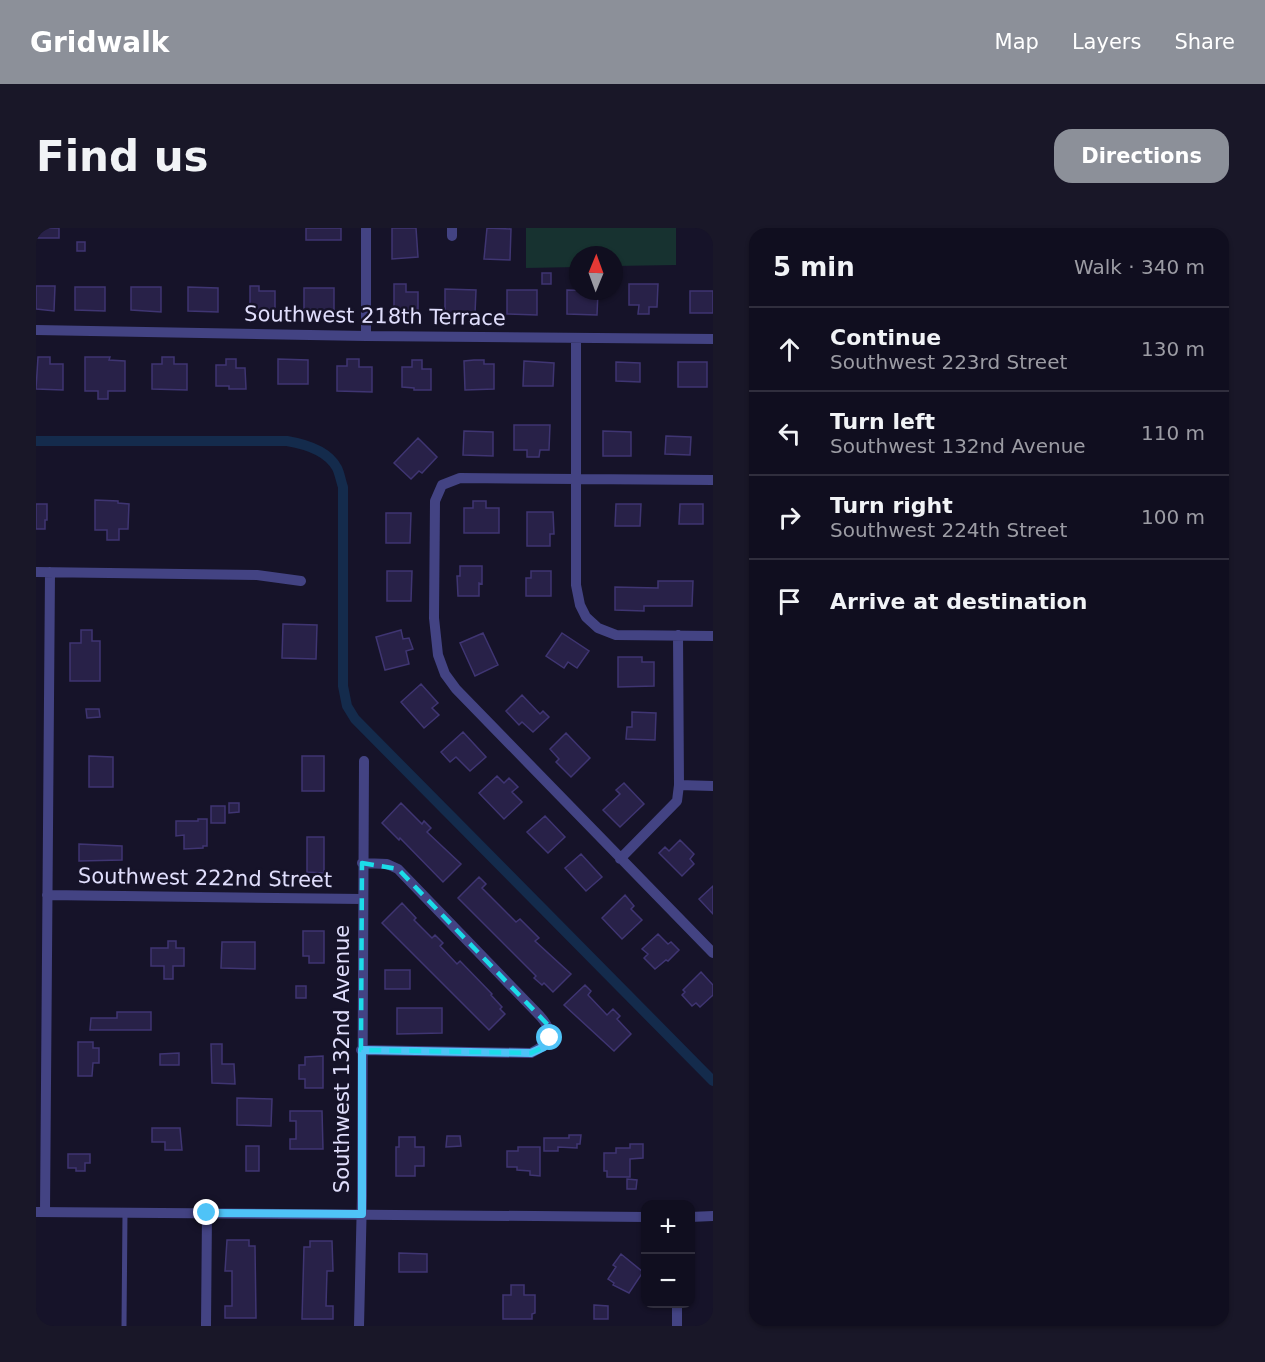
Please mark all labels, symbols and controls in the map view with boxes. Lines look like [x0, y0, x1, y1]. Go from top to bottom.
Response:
text: Gridwalk [30, 26, 169, 59]
text: Map [995, 30, 1039, 54]
text: Layers [1072, 30, 1141, 54]
text: Share [1174, 30, 1235, 54]
button: Directions [1054, 129, 1229, 183]
text: Find us [36, 132, 209, 181]
north arrow [569, 246, 623, 300]
text: 5 min [773, 252, 855, 282]
text: Walk · 340 m [1074, 255, 1205, 279]
street label: Southwest 218th Terrace [244, 302, 506, 330]
text: Continue [830, 325, 941, 350]
icon: ahead [773, 333, 806, 366]
text: 130 m [1141, 337, 1205, 361]
text: Southwest 223rd Street [830, 350, 1067, 374]
text: Turn left [830, 409, 935, 434]
icon: left [773, 417, 806, 450]
text: 110 m [1141, 421, 1205, 445]
text: Southwest 132nd Avenue [830, 434, 1086, 458]
text: Turn right [830, 493, 953, 518]
icon: right [773, 501, 806, 534]
text: 100 m [1141, 505, 1205, 529]
text: Southwest 224th Street [830, 518, 1067, 542]
icon: arrive [773, 585, 806, 618]
text: Arrive at destination [830, 589, 1087, 614]
street label: Southwest 222nd Street [78, 864, 332, 892]
street label: Southwest 132nd Avenue [330, 925, 354, 1193]
route start [536, 1024, 562, 1050]
route end [193, 1199, 219, 1225]
map controls [641, 1200, 695, 1308]
button: + [641, 1200, 695, 1254]
button: − [641, 1254, 695, 1308]

